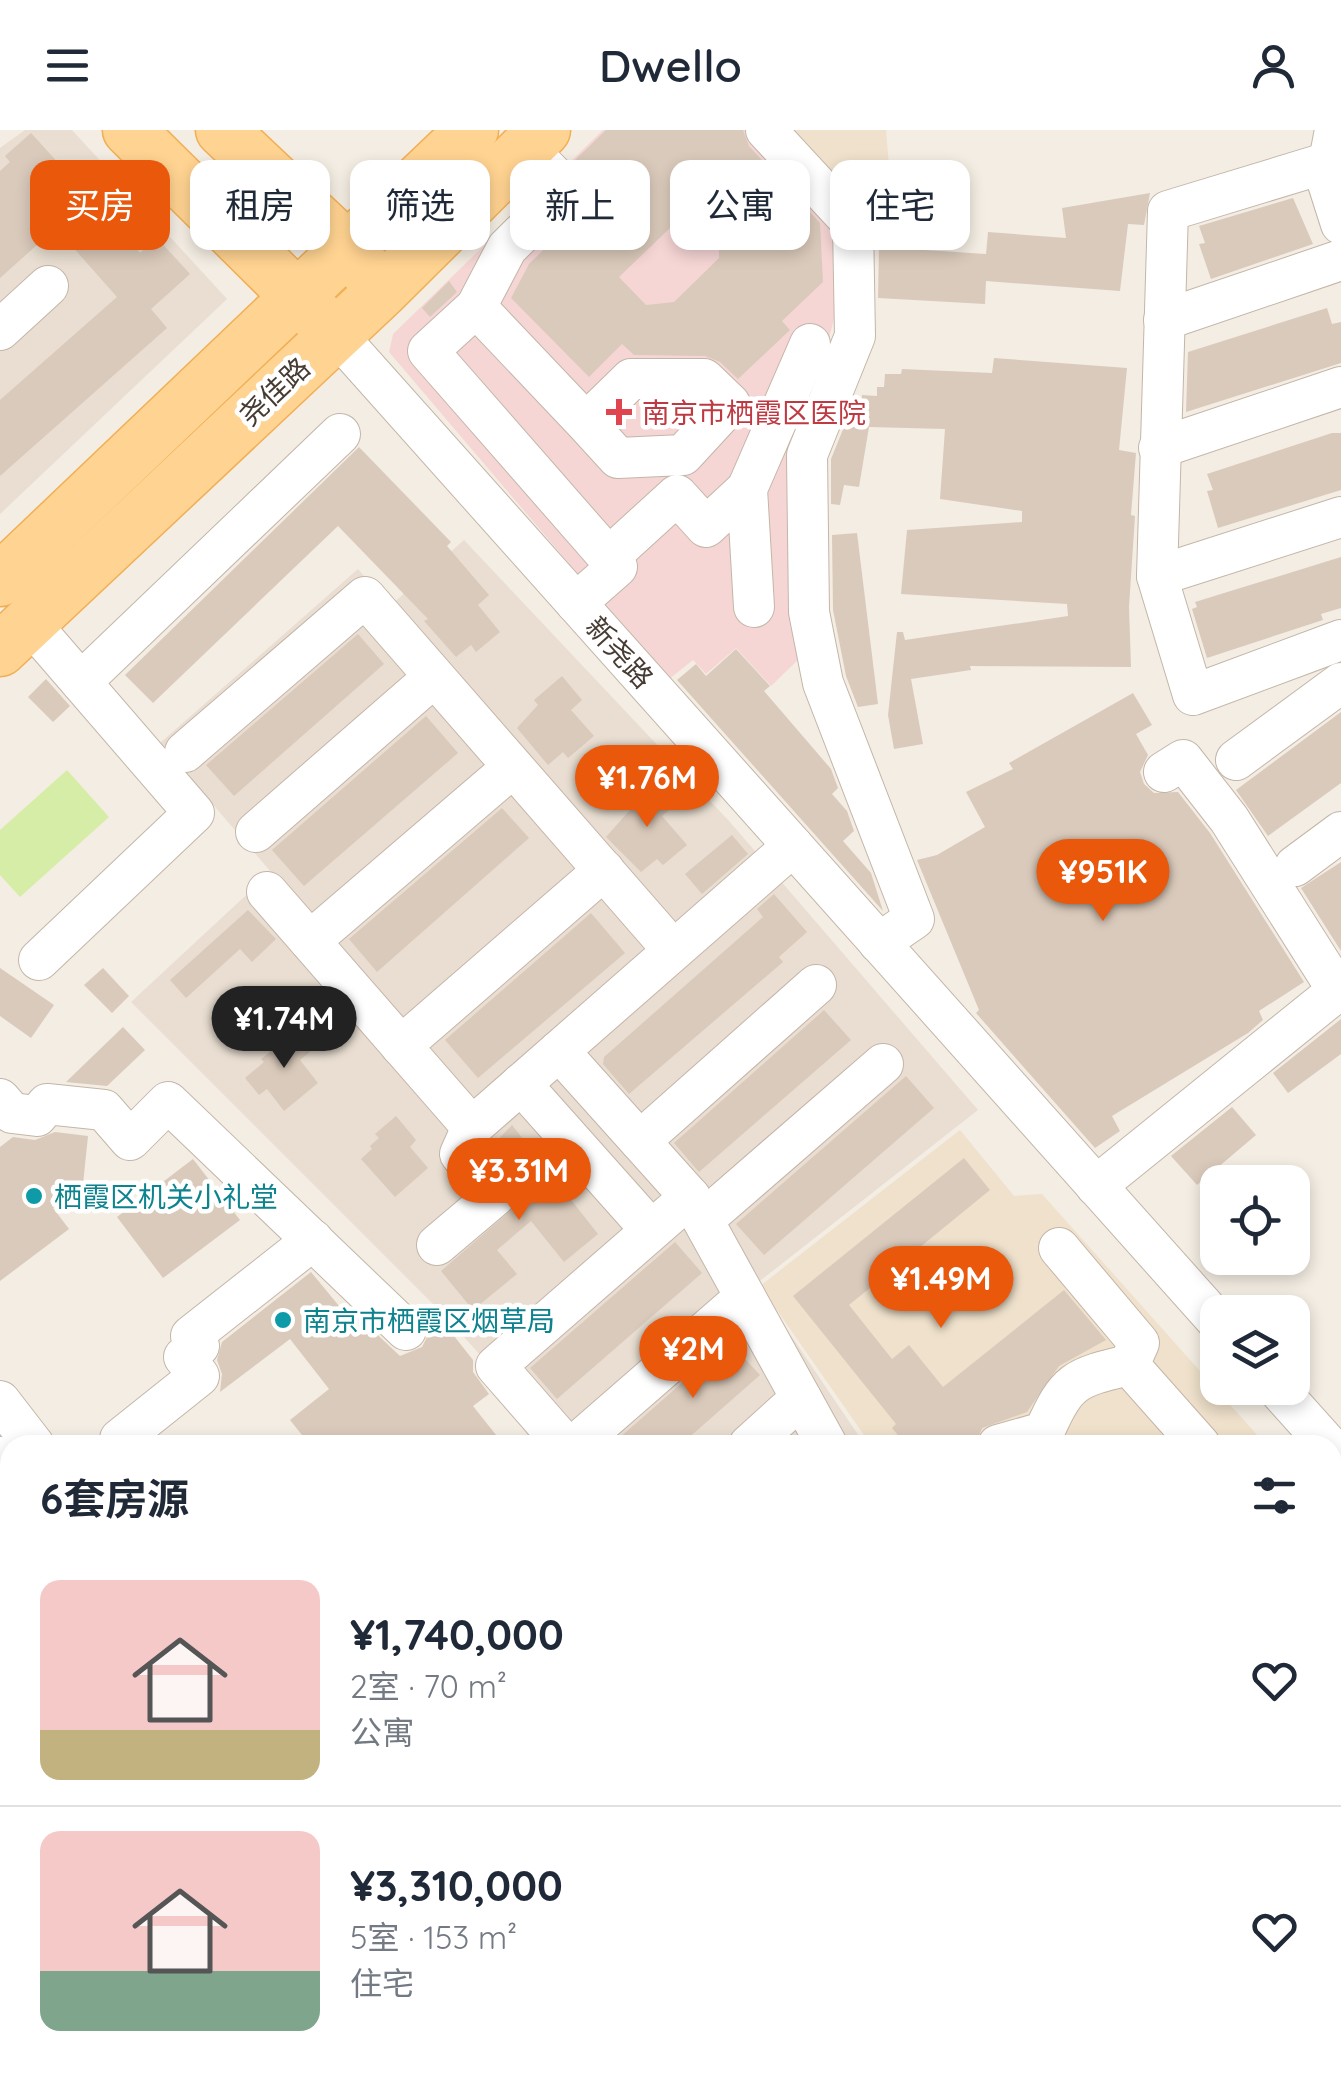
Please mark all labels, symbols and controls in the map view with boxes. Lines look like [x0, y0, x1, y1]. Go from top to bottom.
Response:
text: Dwello [599, 37, 742, 93]
icon: menu [40, 38, 95, 93]
icon: person [1246, 38, 1301, 93]
chip: 买房 [30, 160, 170, 250]
chip: 租房 [190, 160, 330, 250]
chip: 筛选 [350, 160, 490, 250]
chip: 新上 [510, 160, 650, 250]
chip: 公寓 [670, 160, 810, 250]
chip: 住宅 [830, 160, 970, 250]
street label: 尧佳路 [231, 350, 317, 432]
place label: 南京市栖霞区医院 [642, 395, 866, 430]
marker: 南京市栖霞区医院 [606, 399, 632, 425]
street label: 新尧路 [579, 609, 661, 695]
pin: ¥1.76M [566, 745, 728, 830]
text: ¥1.76M [597, 757, 697, 797]
pin: ¥951K [1033, 839, 1173, 924]
text: ¥951K [1058, 851, 1148, 891]
pin: ¥1.74M [203, 986, 365, 1071]
text: ¥1.74M [234, 998, 334, 1038]
pin: ¥3.31M [438, 1138, 600, 1223]
text: ¥3.31M [469, 1150, 569, 1190]
map controls [1200, 1165, 1310, 1405]
button: locate [1200, 1165, 1310, 1275]
place label: 栖霞区机关小礼堂 [54, 1179, 278, 1214]
marker: 栖霞区机关小礼堂 [23, 1185, 45, 1207]
pin: ¥1.49M [860, 1246, 1022, 1331]
text: ¥1.49M [890, 1258, 992, 1298]
button: layers [1200, 1295, 1310, 1405]
place label: 南京市栖霞区烟草局 [303, 1303, 555, 1338]
marker: 南京市栖霞区烟草局 [272, 1309, 294, 1331]
pin: ¥2M [645, 1316, 741, 1401]
text: ¥2M [661, 1328, 725, 1368]
icon: filters [1247, 1468, 1302, 1523]
text: 6套房源 [40, 1472, 189, 1525]
text: ¥1,740,000 [350, 1608, 564, 1661]
icon: home [120, 1620, 240, 1740]
icon: heart [1247, 1653, 1302, 1708]
text: 2室 · 70 m² [350, 1666, 507, 1706]
text: 公寓 [350, 1712, 414, 1752]
text: ¥3,310,000 [350, 1859, 563, 1912]
icon: home [120, 1871, 240, 1991]
icon: heart [1247, 1904, 1302, 1959]
text: 5室 · 153 m² [350, 1917, 517, 1957]
text: 住宅 [350, 1963, 414, 2003]

